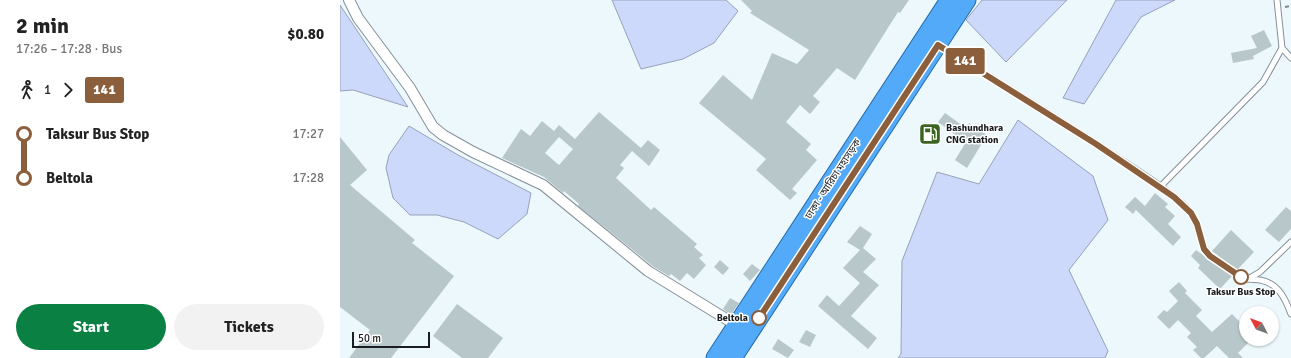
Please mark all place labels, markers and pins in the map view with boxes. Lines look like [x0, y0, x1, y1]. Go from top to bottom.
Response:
fuel station icon: Bashundhara CNG station [917, 121, 943, 147]
place label: Bashundhara CNG station [946, 122, 1003, 146]
marker: Taksur Bus Stop [1233, 269, 1249, 285]
place label: Taksur Bus Stop [1207, 286, 1276, 298]
marker: Beltola [751, 310, 767, 326]
place label: Beltola [717, 312, 748, 324]

